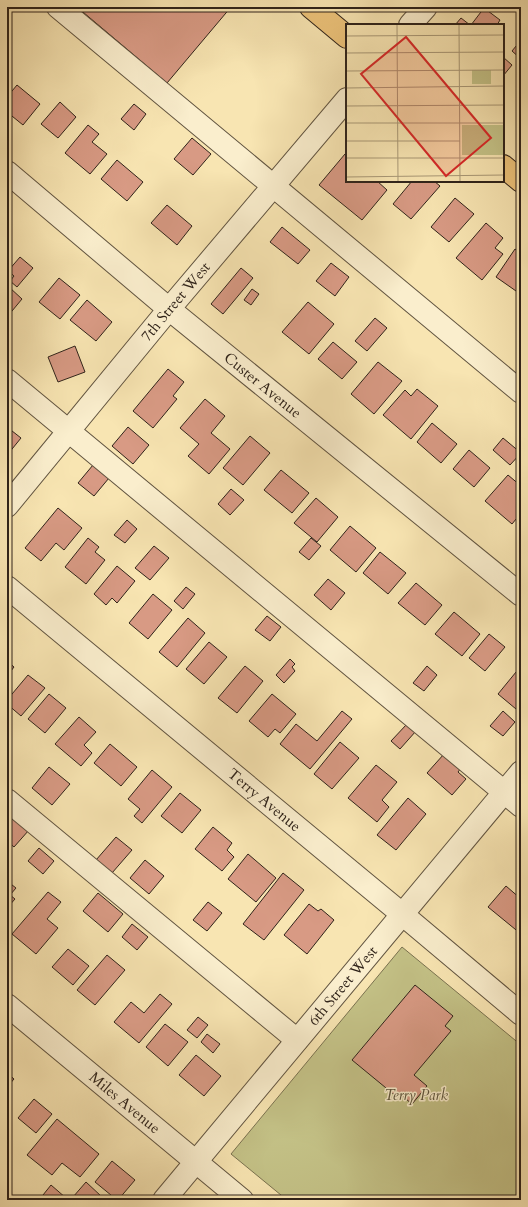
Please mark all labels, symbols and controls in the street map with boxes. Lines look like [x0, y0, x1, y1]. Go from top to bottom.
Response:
inset map [346, 24, 504, 182]
street label: 7th Street West [136, 257, 215, 346]
street label: Custer Avenue [220, 348, 306, 423]
street label: Terry Avenue [223, 764, 305, 836]
street label: 6th Street West [304, 942, 382, 1030]
street label: Miles Avenue [85, 1067, 165, 1138]
park label: Terry Park [384, 1085, 448, 1105]

